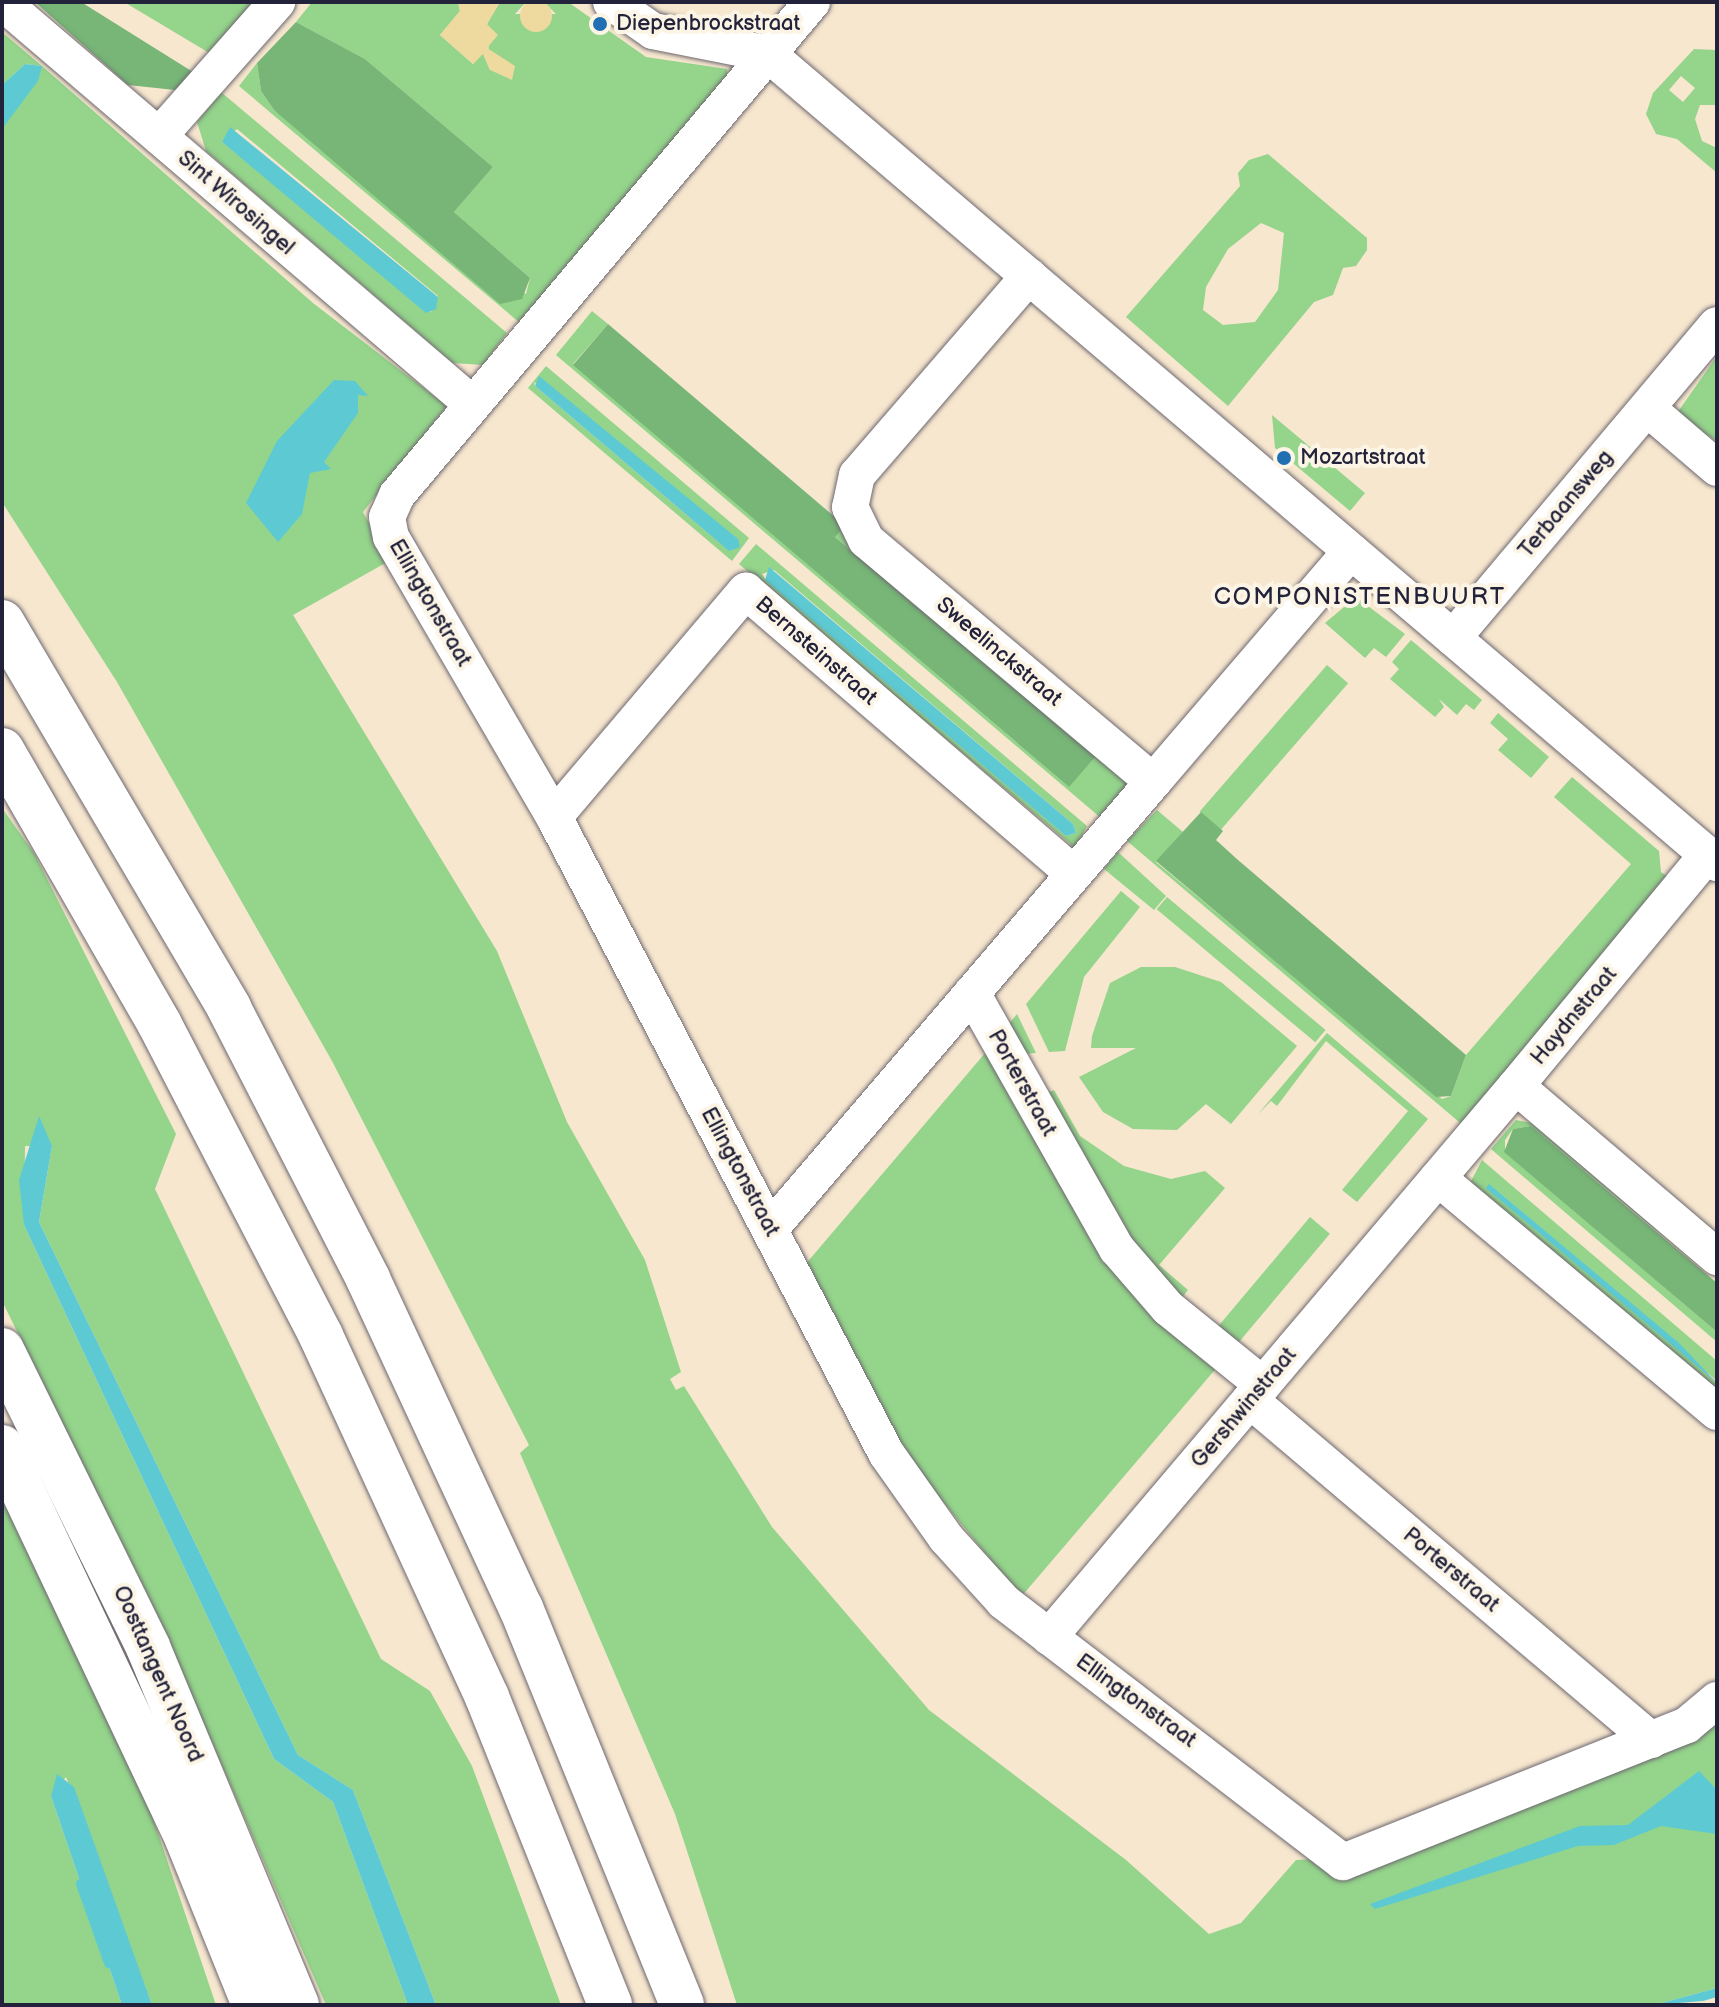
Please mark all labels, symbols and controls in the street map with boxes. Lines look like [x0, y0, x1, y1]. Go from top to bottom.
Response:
place label: Diepenbrockstraat [616, 11, 800, 37]
marker: Diepenbrockstraat [591, 15, 609, 33]
street label: Sint Wirosingel [172, 145, 300, 261]
place label: Mozartstraat [1300, 445, 1426, 471]
street label: Terbaansweg [1513, 445, 1619, 563]
marker: Mozartstraat [1275, 449, 1293, 467]
street label: Ellingtonstraat [383, 535, 477, 671]
district label: COMPONISTENBUURT [1214, 583, 1506, 611]
street label: Bernsteinstraat [750, 591, 882, 711]
street label: Sweelinckstraat [931, 592, 1067, 712]
street label: Haydnstraat [1525, 962, 1623, 1070]
street label: Porterstraat [982, 1025, 1062, 1141]
street label: Ellingtonstraat [695, 1103, 785, 1241]
street label: Gershwinstraat [1186, 1342, 1302, 1474]
street label: Porterstraat [1398, 1522, 1504, 1618]
street label: Oosttangent Noord [107, 1582, 209, 1766]
street label: Ellingtonstraat [1071, 1648, 1201, 1754]

